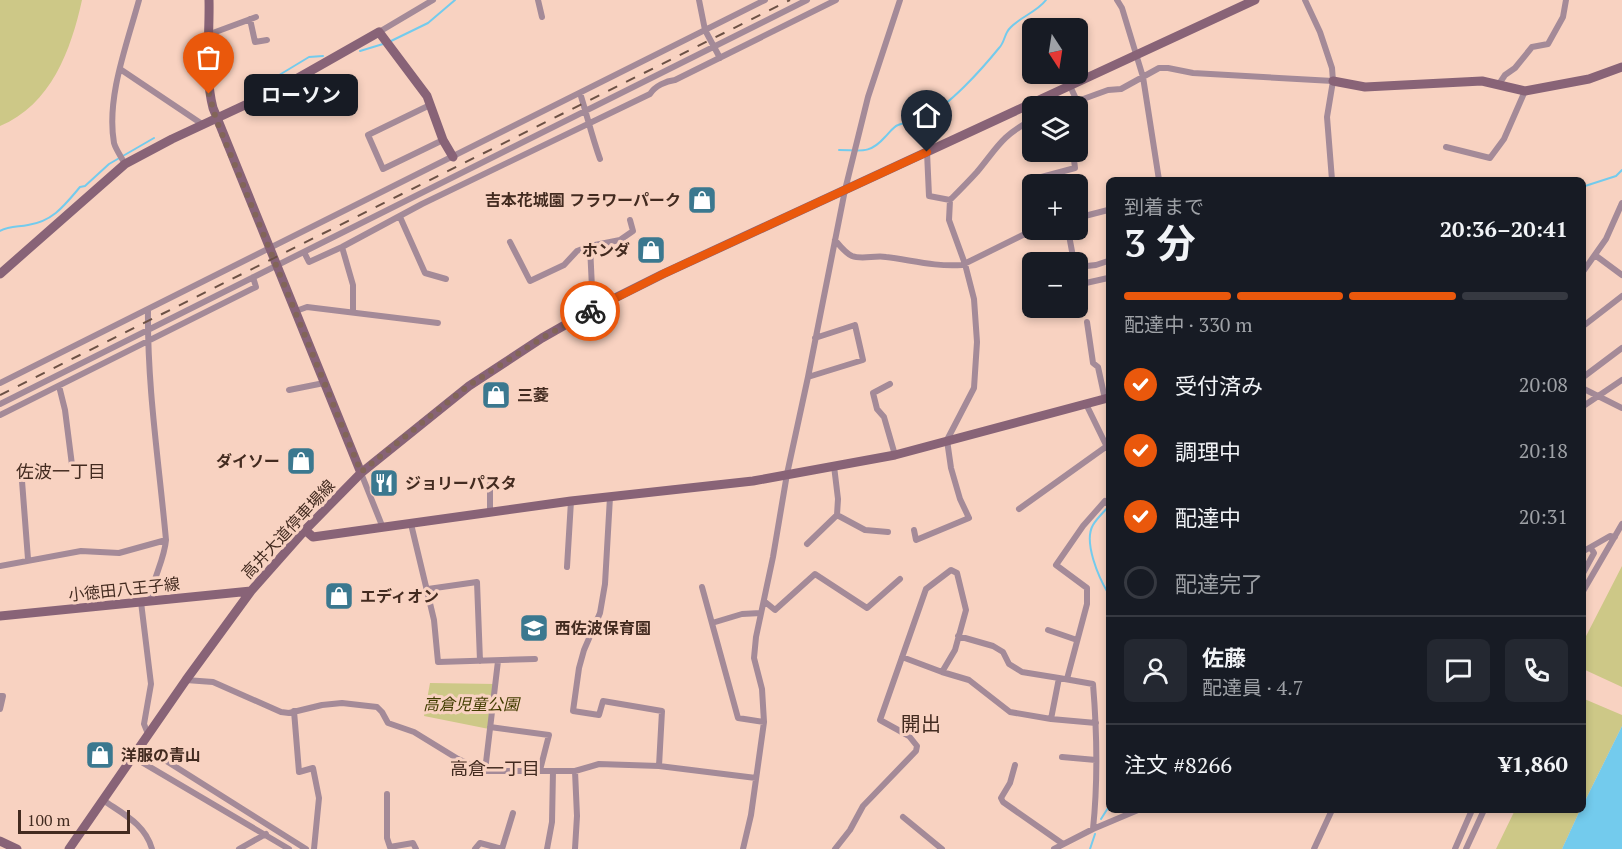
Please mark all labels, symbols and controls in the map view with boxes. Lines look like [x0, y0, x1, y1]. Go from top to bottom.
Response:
north arrow [1022, 18, 1088, 84]
map controls [1022, 18, 1088, 318]
pin [183, 32, 234, 94]
icon: bag [192, 41, 225, 74]
callout: ローソン [245, 73, 359, 115]
text: ローソン [261, 81, 341, 108]
pin [901, 90, 952, 152]
button: layers [1022, 96, 1088, 162]
icon: home [910, 99, 943, 132]
button: + [1022, 174, 1088, 240]
shop icon: 吉本花城園 フラワーパーク [686, 184, 718, 216]
place label: 吉本花城園 フラワーパーク [485, 189, 681, 211]
text: 到着まで [1124, 193, 1204, 220]
text: 20:36–20:41 [1440, 214, 1568, 243]
text: 3 分 [1124, 216, 1196, 268]
shop icon: ホンダ [635, 234, 667, 266]
place label: ホンダ [582, 239, 630, 261]
button: − [1022, 252, 1088, 318]
courier [560, 281, 620, 341]
icon: bike [574, 295, 607, 328]
text: 配達中 · 330 m [1124, 311, 1253, 338]
icon: check [1124, 368, 1157, 401]
text: 受付済み [1175, 371, 1263, 400]
text: 20:08 [1519, 371, 1568, 398]
shop icon: 三菱 [480, 379, 512, 411]
place label: 三菱 [517, 384, 549, 406]
icon: check [1124, 434, 1157, 467]
text: 調理中 [1175, 437, 1241, 466]
text: 20:18 [1519, 437, 1568, 464]
shop icon: ダイソー [285, 445, 317, 477]
place label: ダイソー [216, 450, 280, 472]
district label: 佐波一丁目 [16, 459, 106, 483]
restaurant icon: ジョリーパスタ [368, 467, 400, 499]
place label: ジョリーパスタ [405, 472, 517, 494]
street label: 高井大道停車場線 [236, 475, 340, 583]
icon: check [1124, 500, 1157, 533]
text: 配達中 [1175, 503, 1241, 532]
text: 20:31 [1519, 503, 1568, 530]
text: 配達完了 [1175, 569, 1263, 598]
street label: 小徳田八王子線 [67, 572, 181, 606]
shop icon: エディオン [323, 580, 355, 612]
place label: エディオン [360, 585, 439, 607]
school or university icon: 西佐波保育園 [518, 612, 550, 644]
place label: 西佐波保育園 [555, 617, 651, 639]
button: person [1124, 639, 1187, 702]
button: chat [1427, 639, 1490, 702]
button: phone [1505, 639, 1568, 702]
text: 佐藤 [1202, 643, 1246, 672]
text: 配達員 · 4.7 [1202, 674, 1303, 701]
park label: 高倉児童公園 [423, 693, 521, 715]
district label: 開出 [901, 710, 941, 737]
shop icon: 洋服の青山 [84, 739, 116, 771]
place label: 洋服の青山 [121, 744, 201, 766]
text: ¥1,860 [1499, 749, 1568, 778]
text: 注文 #8266 [1124, 750, 1232, 779]
district label: 高倉一丁目 [450, 756, 540, 780]
scale bar [18, 807, 130, 834]
text: 100 m [27, 809, 70, 831]

